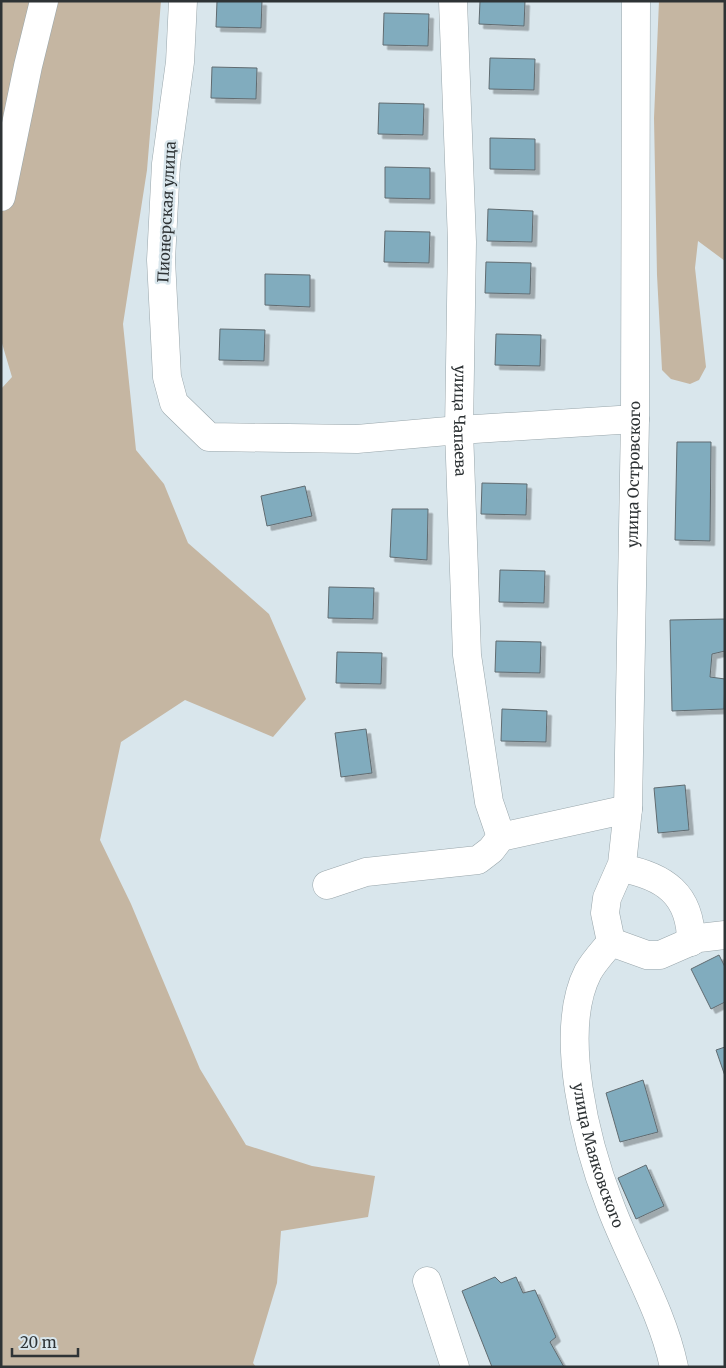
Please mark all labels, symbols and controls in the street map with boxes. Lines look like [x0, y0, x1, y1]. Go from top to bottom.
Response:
street label: Пионерская улица [153, 141, 180, 283]
street label: улица Чапаева [450, 365, 471, 477]
street label: улица Островского [623, 401, 644, 548]
street label: улица Маяковского [569, 1082, 628, 1231]
scale bar [12, 1326, 79, 1358]
text: 20 m [20, 1333, 57, 1352]

